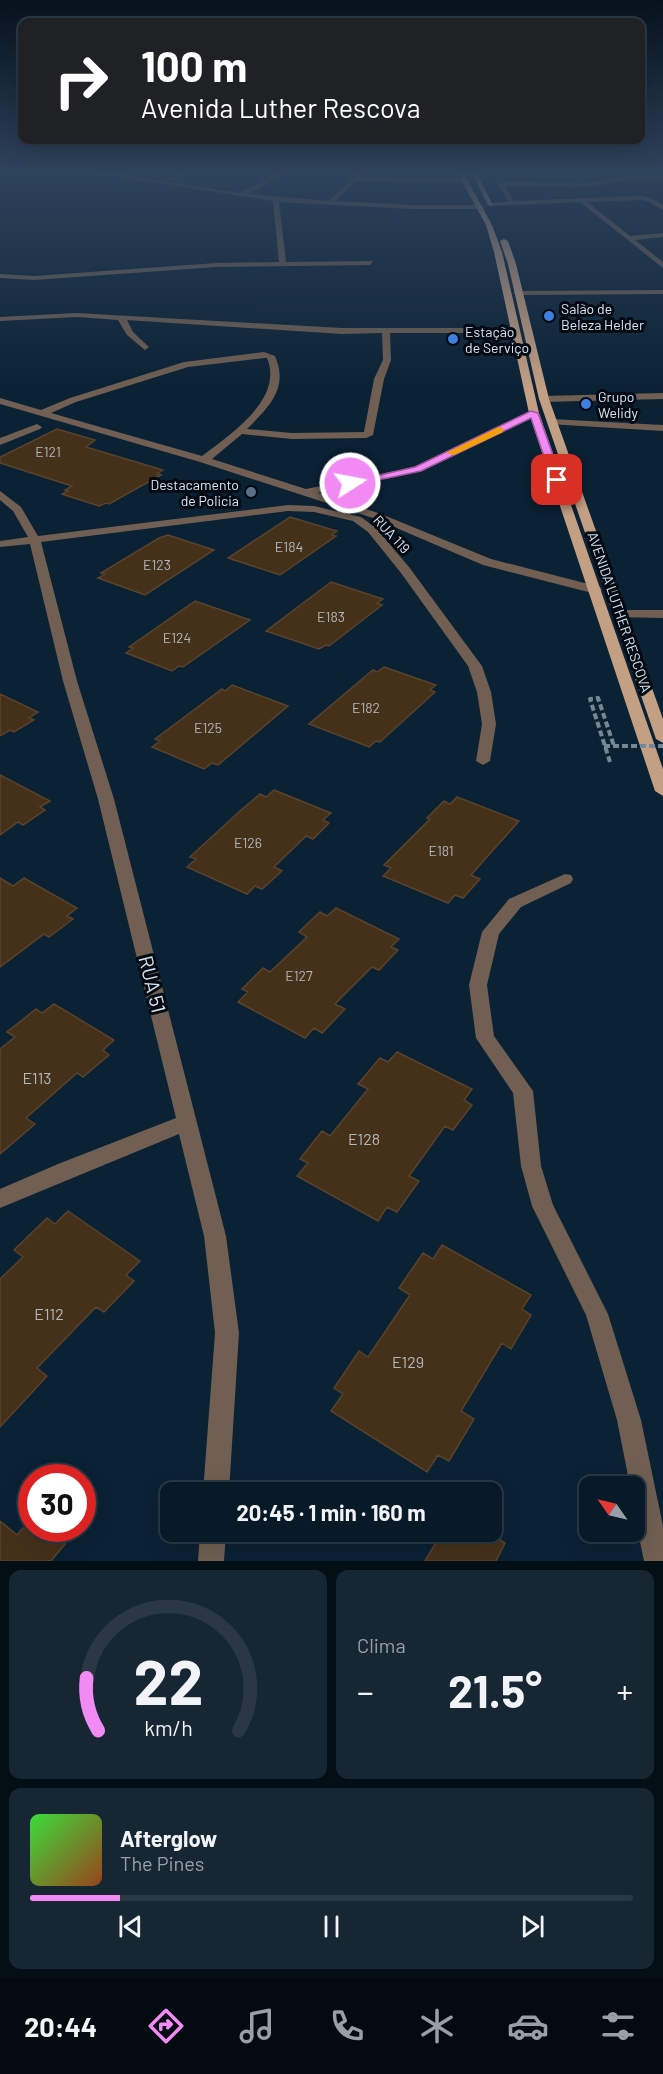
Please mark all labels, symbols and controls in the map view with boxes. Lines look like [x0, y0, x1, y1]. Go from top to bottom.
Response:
text: 100 m [141, 40, 247, 90]
icon: right [42, 42, 120, 120]
text: Avenida Luther Rescova [141, 91, 420, 123]
place label: Salão de Beleza Helder [561, 300, 644, 333]
marker: Salão de Beleza Helder [542, 309, 556, 323]
place label: Estação de Serviço [465, 323, 529, 356]
marker: Estação de Serviço [446, 332, 460, 346]
place label: Grupo Welidy [598, 388, 639, 421]
marker: Grupo Welidy [579, 397, 593, 411]
house number: E121 [35, 443, 61, 460]
position arrow [318, 451, 382, 515]
pin [531, 454, 582, 505]
icon: arrive [540, 463, 573, 496]
place label: Destacamento de Policia [151, 476, 239, 509]
marker: Destacamento de Policia [244, 485, 258, 499]
street label: RUA 119 [370, 511, 414, 557]
street label: AVENIDA LUTHER RESCOVA [584, 529, 656, 695]
house number: E184 [275, 538, 303, 555]
house number: E123 [143, 556, 171, 573]
house number: E183 [317, 608, 345, 625]
house number: E124 [163, 629, 191, 646]
house number: E182 [352, 699, 380, 716]
house number: E125 [194, 719, 222, 736]
house number: E126 [234, 834, 262, 851]
house number: E181 [428, 842, 454, 859]
street label: RUA 51 [134, 953, 172, 1015]
house number: E127 [285, 967, 313, 984]
house number: E113 [22, 1068, 52, 1087]
house number: E128 [348, 1129, 380, 1148]
house number: E112 [34, 1304, 64, 1323]
house number: E129 [392, 1352, 424, 1371]
speed limit sign: 30 [18, 1464, 96, 1542]
north arrow [579, 1476, 645, 1542]
map controls [579, 1476, 645, 1542]
text: 20:45 · 1 min · 160 m [236, 1499, 426, 1525]
text: Clima [357, 1633, 406, 1657]
text: 22 [133, 1643, 203, 1717]
text: 21.5° [448, 1663, 542, 1717]
text: − [357, 1671, 374, 1711]
text: + [617, 1671, 633, 1711]
text: km/h [144, 1716, 192, 1741]
text: Afterglow [120, 1825, 217, 1851]
text: The Pines [120, 1851, 204, 1875]
icon: previous [114, 1910, 147, 1943]
icon: pause [315, 1910, 348, 1943]
icon: next [516, 1910, 549, 1943]
icon: directions [145, 2005, 187, 2047]
icon: music [236, 2005, 278, 2047]
icon: phone [326, 2005, 368, 2047]
icon: climate [416, 2005, 458, 2047]
icon: car [507, 2005, 549, 2047]
icon: filters [597, 2005, 639, 2047]
text: 20:44 [24, 2010, 97, 2042]

